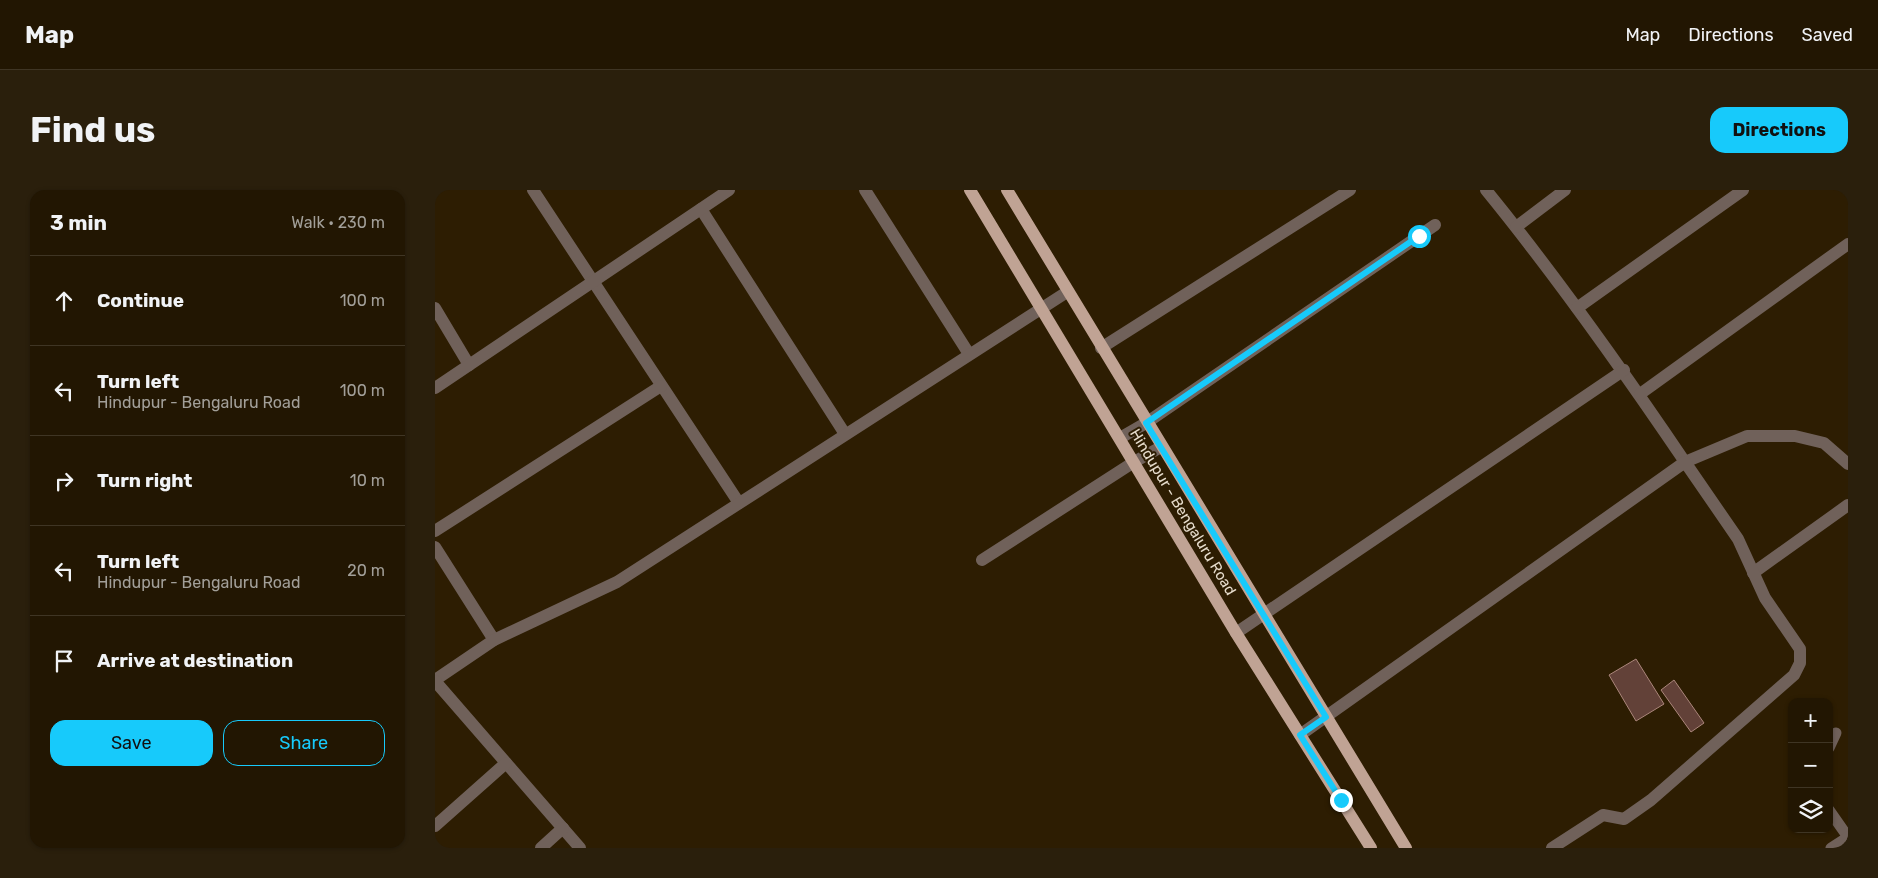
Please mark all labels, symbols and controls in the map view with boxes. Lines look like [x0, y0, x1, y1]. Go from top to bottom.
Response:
text: Map [25, 21, 74, 49]
text: Map [1625, 24, 1660, 46]
text: Directions [1688, 24, 1774, 46]
text: Saved [1802, 24, 1853, 46]
button: Directions [1710, 107, 1848, 153]
text: Find us [30, 109, 155, 151]
text: 3 min [50, 210, 107, 235]
text: Walk · 230 m [291, 213, 385, 232]
route start [1408, 225, 1431, 248]
icon: ahead [50, 287, 78, 315]
text: Continue [97, 289, 184, 312]
text: 100 m [340, 291, 385, 310]
text: Turn left [97, 370, 179, 393]
icon: left [50, 377, 78, 405]
text: 100 m [340, 381, 385, 400]
text: Hindupur - Bengaluru Road [97, 393, 300, 412]
street label: Hindupur - Bengaluru Road [1126, 426, 1240, 598]
icon: right [50, 467, 78, 495]
text: Turn right [97, 469, 192, 492]
text: 10 m [350, 471, 385, 490]
text: Turn left [97, 550, 179, 573]
icon: left [50, 557, 78, 585]
text: 20 m [347, 561, 385, 580]
text: Hindupur - Bengaluru Road [97, 573, 300, 592]
icon: arrive [50, 647, 78, 675]
text: Arrive at destination [97, 649, 293, 672]
map controls [1788, 698, 1833, 833]
button: + [1788, 698, 1833, 743]
button: Save [50, 720, 213, 766]
button: Share [223, 720, 385, 766]
button: − [1788, 743, 1833, 788]
button: layers [1788, 788, 1833, 833]
route end [1330, 789, 1353, 812]

